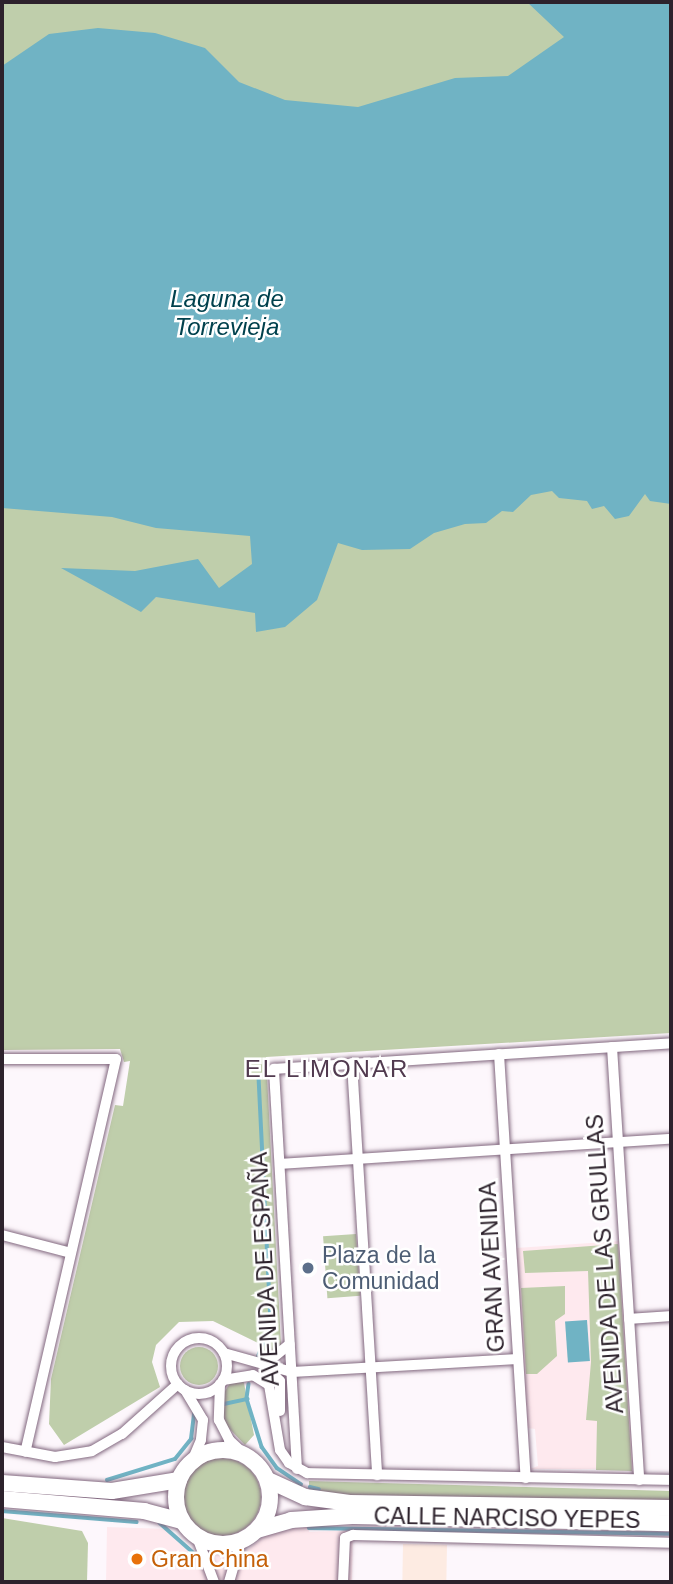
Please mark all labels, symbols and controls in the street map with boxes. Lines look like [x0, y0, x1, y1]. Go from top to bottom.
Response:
water label: Laguna de Torrevieja [170, 285, 284, 341]
district label: EL LIMONAR [246, 1055, 408, 1083]
street label: AVENIDA DE LAS GRULLAS [581, 1113, 629, 1415]
street label: AVENIDA DE ESPAÑA [245, 1151, 285, 1387]
street label: GRAN AVENIDA [474, 1180, 510, 1354]
place label: Plaza de la Comunidad [322, 1241, 440, 1295]
marker: Plaza de la Comunidad [300, 1260, 316, 1276]
street label: CALLE NARCISO YEPES [373, 1502, 641, 1534]
place label: Gran China [151, 1545, 269, 1573]
marker: Gran China [129, 1551, 145, 1567]

